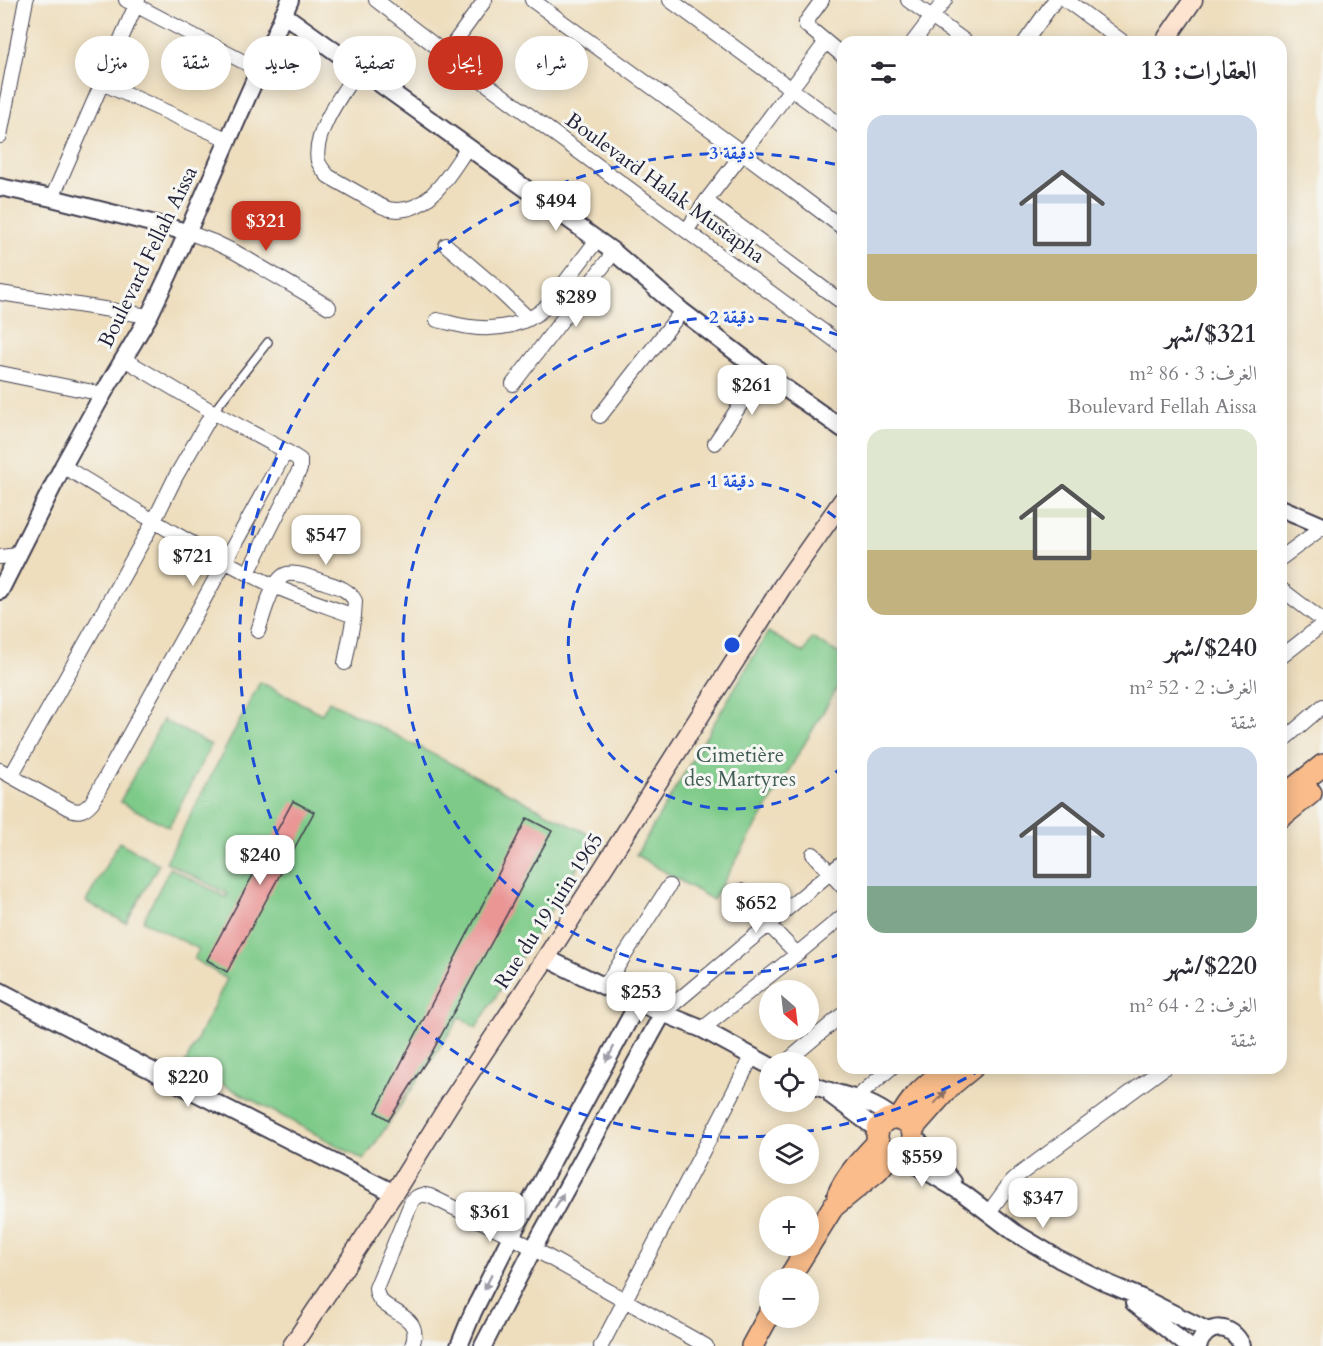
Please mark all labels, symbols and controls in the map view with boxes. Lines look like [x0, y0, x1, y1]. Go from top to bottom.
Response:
chip: منزل [75, 36, 149, 90]
chip: شقة [161, 36, 231, 90]
chip: جديد [243, 36, 321, 90]
chip: تصفية [333, 36, 416, 90]
chip: إيجار [428, 36, 503, 90]
chip: شراء [515, 36, 588, 90]
text: العقارات: 13 [1140, 53, 1257, 88]
icon: filters [867, 56, 900, 89]
street label: Boulevard Halak Mustapha [559, 106, 771, 270]
text: 3 دقيقة [709, 141, 755, 166]
icon: home [1008, 154, 1116, 262]
street label: Boulevard Fellah Aissa [91, 161, 205, 353]
pin: $494 [520, 181, 592, 232]
text: $494 [536, 187, 576, 214]
pin: $321 [230, 201, 302, 252]
text: $321 [246, 207, 286, 234]
pin: $289 [540, 277, 612, 328]
text: $289 [556, 283, 596, 310]
text: 2 دقيقة [709, 305, 755, 330]
text: $321/شهر [1165, 316, 1257, 351]
text: الغرف: 3 · 86 m² [1129, 360, 1257, 387]
pin: $261 [716, 365, 788, 416]
text: $261 [732, 371, 772, 398]
text: Boulevard Fellah Aissa [1068, 393, 1257, 420]
icon: home [1008, 468, 1116, 576]
text: 1 دقيقة [709, 469, 755, 494]
pin: $547 [290, 515, 362, 566]
text: $547 [306, 521, 346, 548]
pin: $721 [157, 536, 229, 587]
text: $721 [173, 542, 213, 569]
text: $240/شهر [1165, 630, 1257, 665]
centre of rings [722, 635, 742, 655]
text: الغرف: 2 · 52 m² [1129, 674, 1257, 701]
text: شقة [1231, 709, 1257, 736]
park label: Cimetière des Martyres [684, 741, 796, 794]
icon: home [1008, 786, 1116, 894]
street label: Rue du 19 juin 1965 [488, 827, 610, 995]
pin: $240 [224, 835, 296, 886]
text: $240 [240, 841, 280, 868]
pin: $652 [720, 883, 792, 934]
text: $652 [736, 889, 776, 916]
text: $220/شهر [1165, 948, 1257, 983]
pin: $253 [605, 972, 677, 1023]
text: $253 [621, 978, 661, 1005]
north arrow [759, 980, 819, 1040]
map controls [759, 980, 819, 1328]
text: الغرف: 2 · 64 m² [1129, 992, 1257, 1019]
text: شقة [1231, 1027, 1257, 1054]
one-way arrow [605, 1046, 615, 1063]
button: locate [759, 1052, 819, 1112]
pin: $220 [152, 1057, 224, 1108]
text: $220 [168, 1063, 208, 1090]
one-way arrow [933, 1090, 946, 1105]
button: layers [759, 1124, 819, 1184]
pin: $559 [886, 1137, 958, 1188]
text: $559 [902, 1143, 942, 1170]
pin: $347 [1007, 1178, 1079, 1229]
text: $347 [1023, 1184, 1063, 1211]
pin: $361 [454, 1192, 526, 1243]
one-way arrow [554, 1193, 564, 1210]
button: + [759, 1196, 819, 1256]
text: $361 [470, 1198, 510, 1225]
button: − [759, 1268, 819, 1328]
one-way arrow [484, 1273, 493, 1290]

